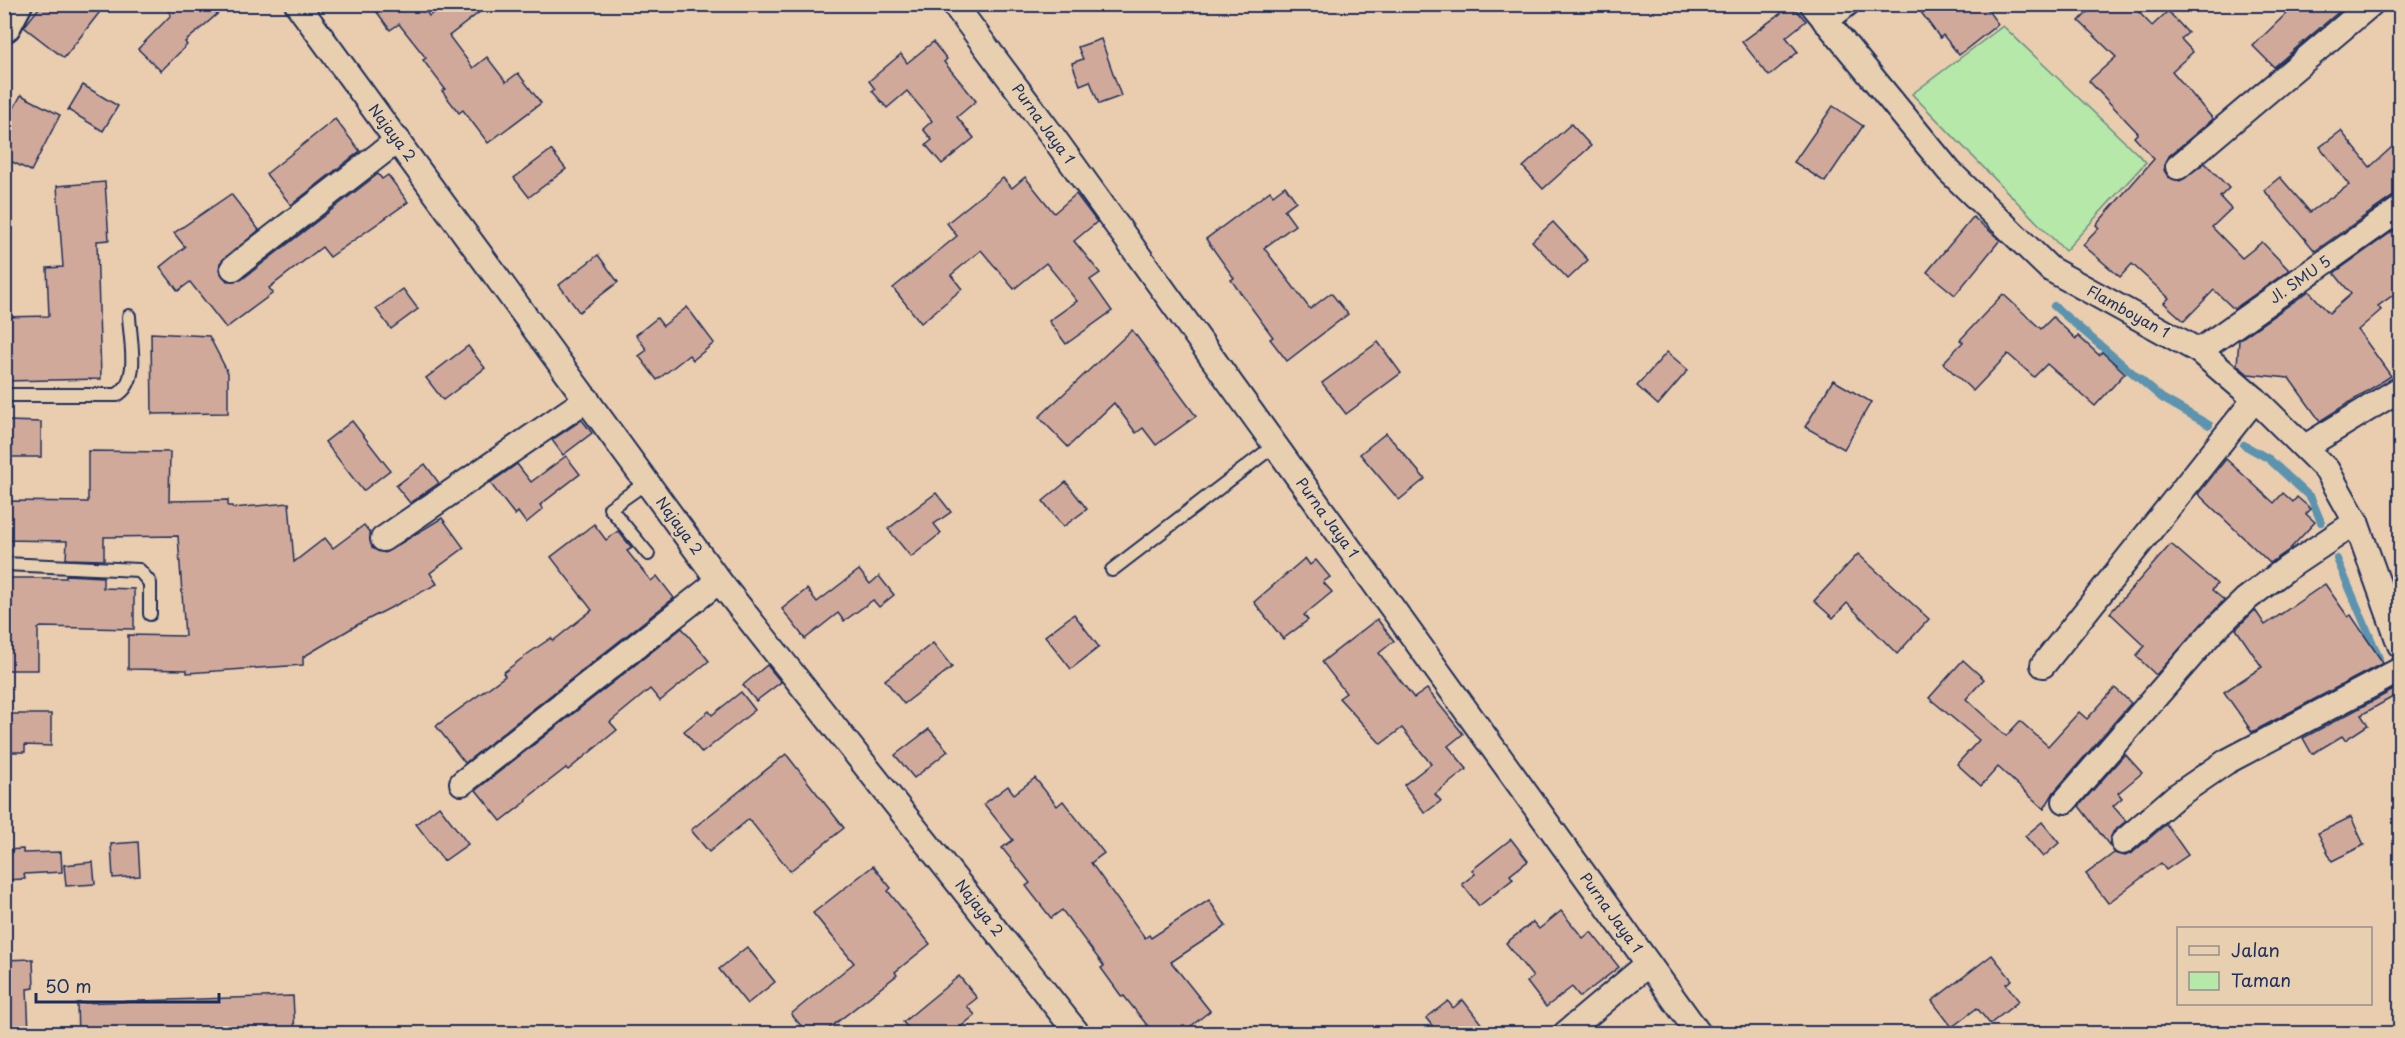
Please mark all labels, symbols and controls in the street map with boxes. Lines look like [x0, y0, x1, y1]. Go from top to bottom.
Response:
street label: Purna Jaya 1 [1007, 78, 1081, 168]
street label: Najaya 2 [364, 98, 423, 166]
street label: Jl. SMU 5 [2264, 249, 2335, 308]
street label: Flamboyan 1 [2083, 278, 2174, 343]
street label: Purna Jaya 1 [1291, 472, 1365, 562]
street label: Najaya 2 [651, 491, 709, 559]
street label: Purna Jaya 1 [1575, 867, 1649, 957]
street label: Najaya 2 [950, 874, 1010, 941]
legend [2177, 927, 2372, 1005]
text: Jalan [2231, 936, 2280, 963]
scale bar [36, 966, 219, 1004]
text: Taman [2231, 966, 2291, 993]
text: 50 m [45, 972, 92, 999]

